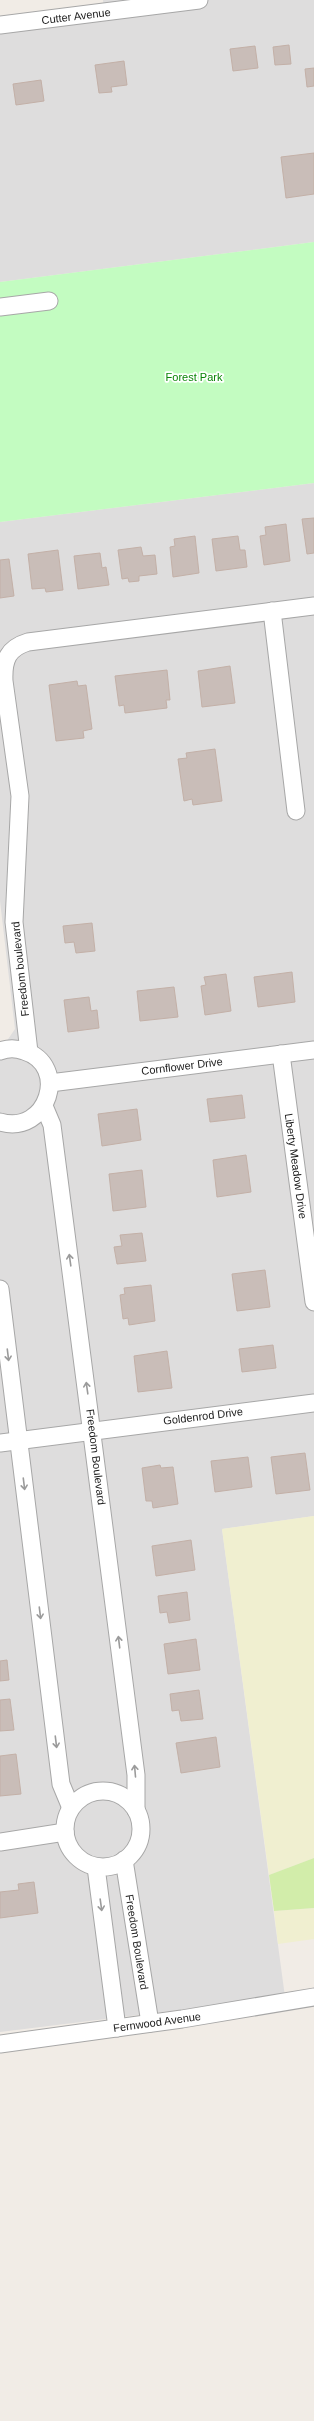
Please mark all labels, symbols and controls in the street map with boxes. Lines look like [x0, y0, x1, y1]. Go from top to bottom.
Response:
street label: Cutter Avenue [41, 6, 111, 26]
park label: Forest Park [166, 371, 223, 383]
street label: Freedom boulevard [9, 921, 31, 1017]
street label: Cornflower Drive [141, 1055, 223, 1077]
street label: Liberty Meadow Drive [283, 1112, 309, 1220]
one-way arrow [66, 1254, 74, 1267]
one-way arrow [4, 1348, 12, 1361]
one-way arrow [83, 1382, 91, 1395]
street label: Goldenrod Drive [163, 1405, 243, 1427]
street label: Freedom Boulevard [84, 1408, 108, 1506]
one-way arrow [20, 1477, 28, 1490]
one-way arrow [36, 1606, 44, 1619]
one-way arrow [115, 1636, 123, 1649]
one-way arrow [52, 1735, 60, 1748]
one-way arrow [132, 1765, 139, 1778]
street label: Freedom Boulevard [124, 1893, 150, 1991]
one-way arrow [97, 1899, 105, 1912]
street label: Fernwood Avenue [112, 2010, 202, 2034]

